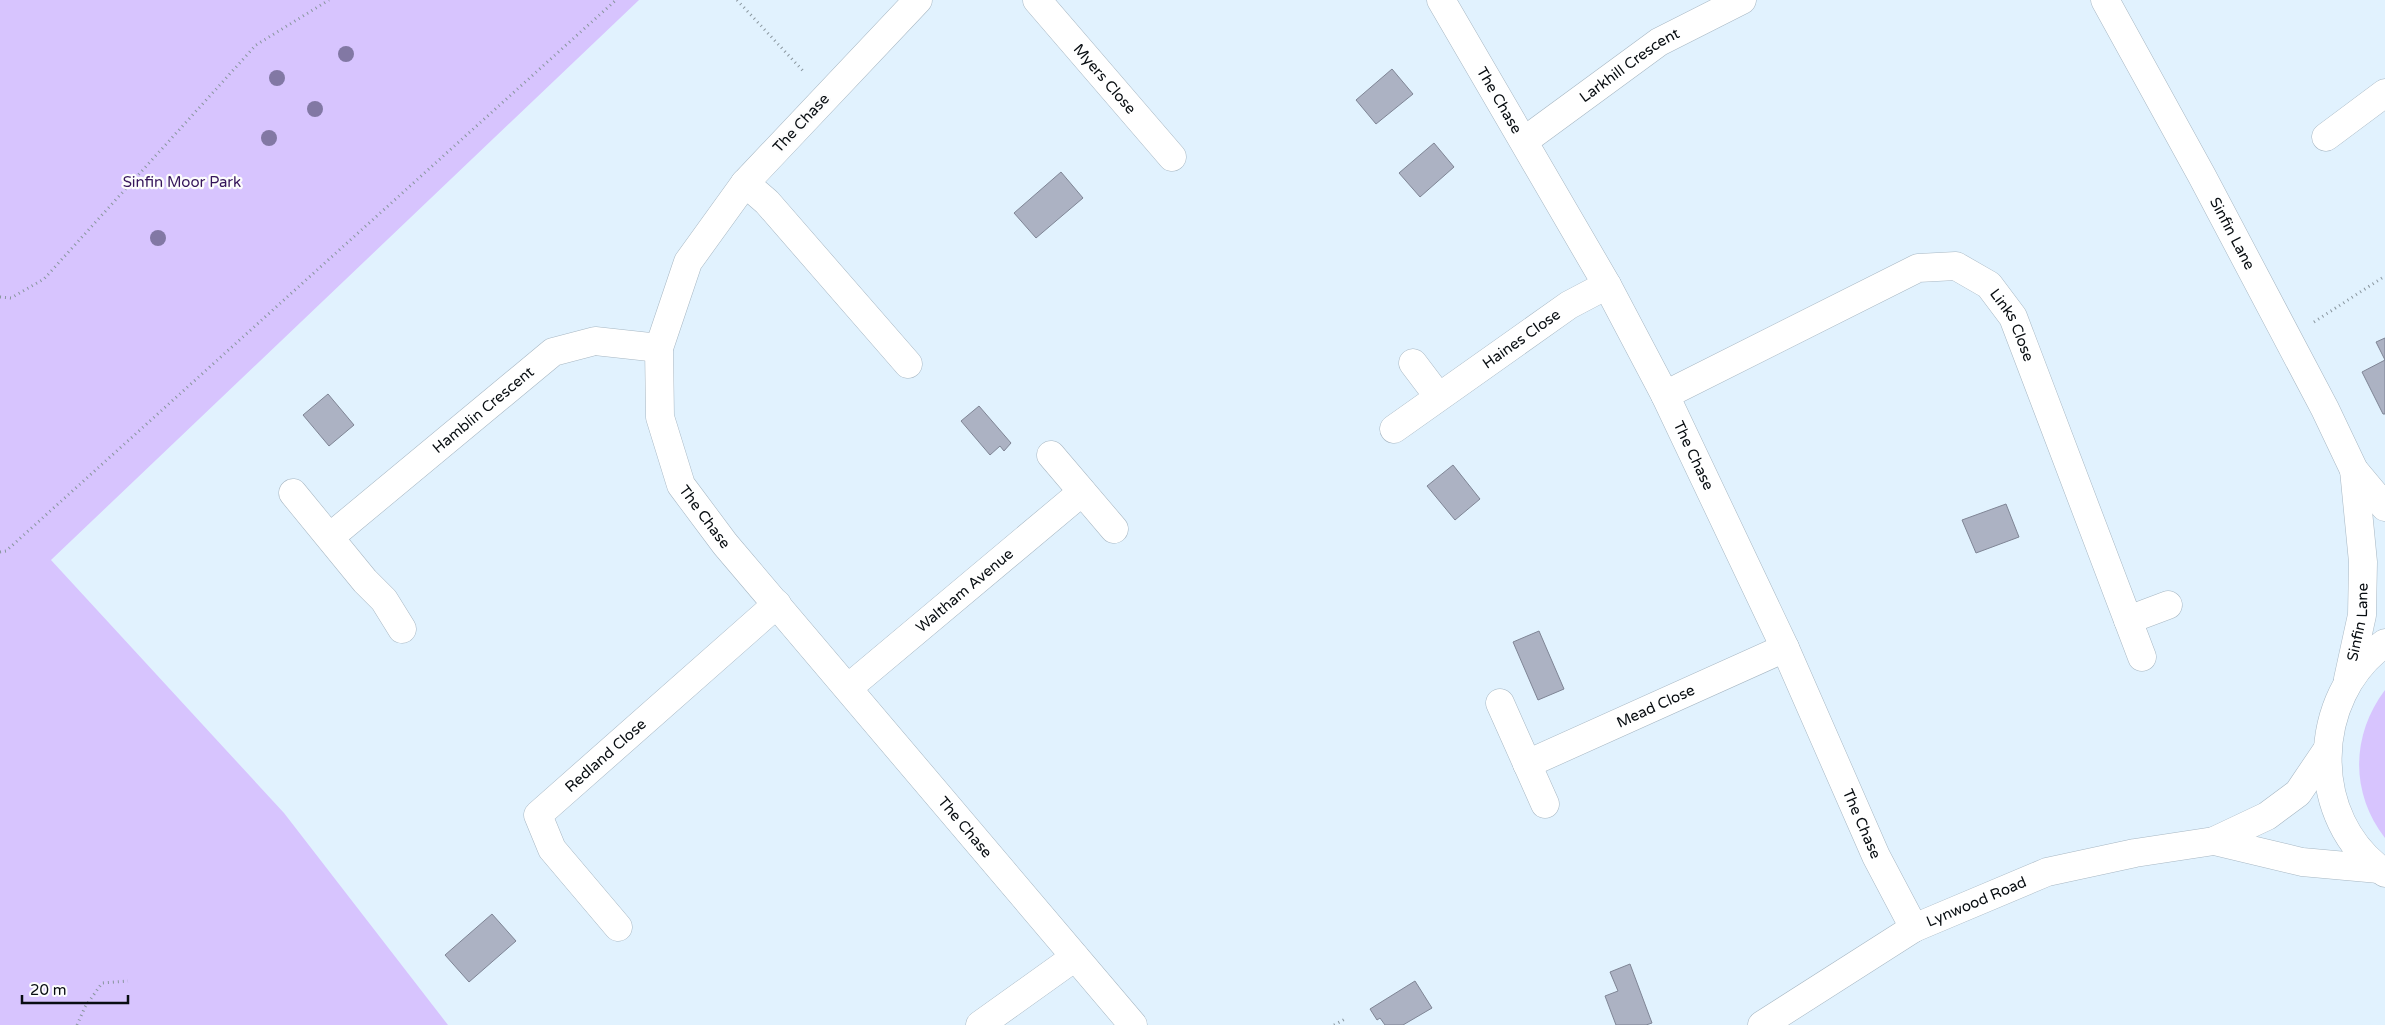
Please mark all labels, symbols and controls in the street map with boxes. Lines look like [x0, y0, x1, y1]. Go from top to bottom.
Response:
street label: Larkhill Crescent [1576, 24, 1683, 106]
street label: Myers Close [1070, 40, 1140, 118]
street label: The Chase [1473, 64, 1526, 137]
street label: The Chase [769, 90, 833, 156]
park label: Sinfin Moor Park [123, 173, 241, 191]
street label: Sinfin Lane [2206, 194, 2259, 273]
street label: Links Close [1986, 285, 2038, 364]
street label: Haines Close [1479, 305, 1564, 373]
street label: Hamblin Crescent [429, 363, 538, 457]
street label: The Chase [1670, 418, 1718, 493]
street label: The Chase [675, 482, 734, 552]
street label: Waltham Avenue [912, 544, 1017, 636]
street label: Sinfin Lane [2343, 583, 2372, 663]
street label: Mead Close [1614, 681, 1697, 732]
street label: Redland Close [561, 715, 650, 796]
street label: The Chase [1839, 786, 1885, 861]
street label: The Chase [934, 793, 996, 861]
street label: Lynwood Road [1924, 873, 2029, 931]
scale bar [22, 972, 129, 1004]
text: 20 m [30, 981, 67, 999]

